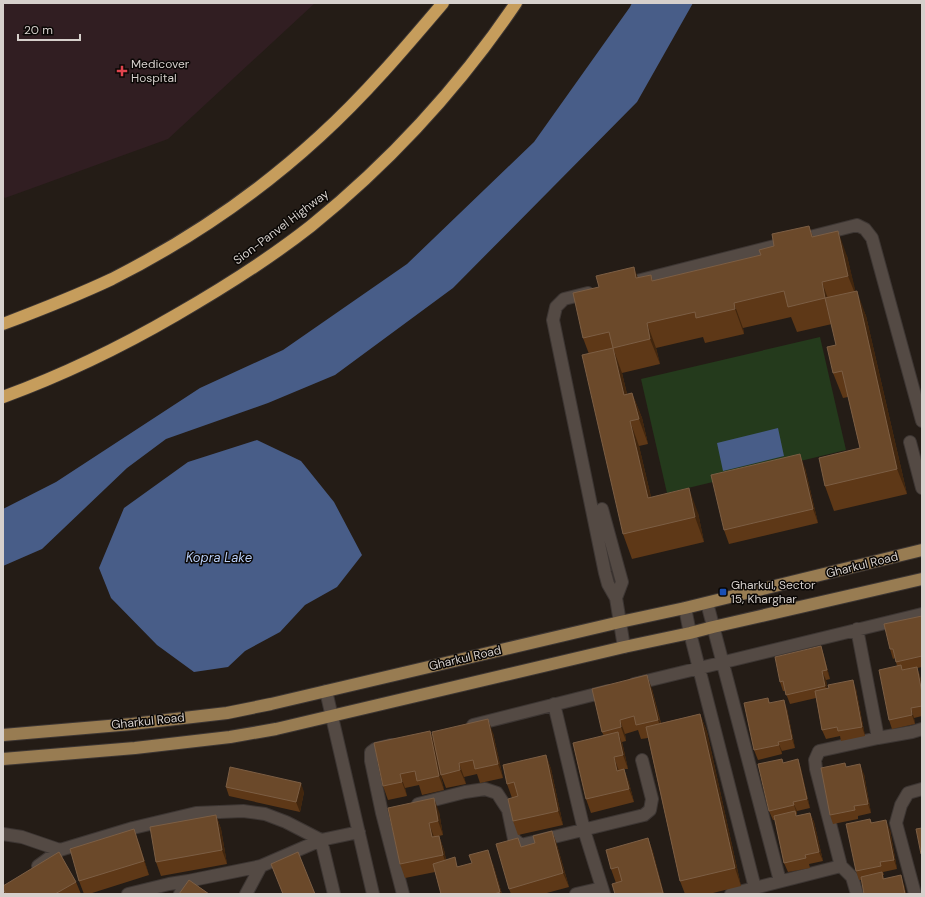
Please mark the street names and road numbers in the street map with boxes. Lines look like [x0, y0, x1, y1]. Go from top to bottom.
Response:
street label: Sion-Panvel Highway [230, 186, 332, 268]
street label: Gharkul Road [824, 548, 900, 582]
street label: Gharkul Road [427, 642, 503, 674]
street label: Gharkul Road [111, 709, 185, 733]

